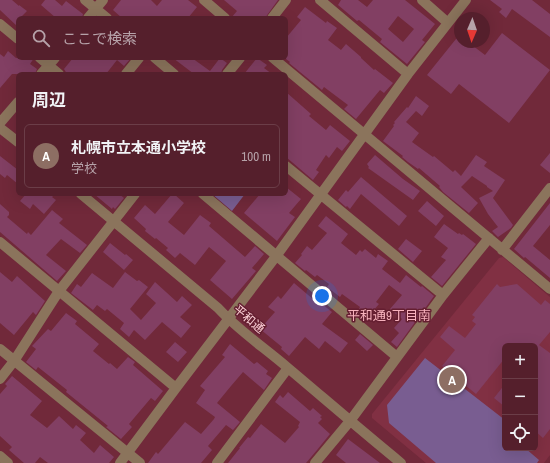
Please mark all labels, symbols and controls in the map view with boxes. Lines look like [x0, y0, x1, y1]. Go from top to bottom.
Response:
north arrow [454, 12, 490, 48]
search box [16, 16, 288, 60]
icon: search [30, 27, 52, 49]
text: ここで検索 [62, 28, 137, 49]
text: 周辺 [32, 88, 66, 111]
text: 札幌市立本通小学校 [71, 137, 206, 158]
text: A [42, 148, 50, 165]
text: 100 m [241, 148, 271, 165]
text: 学校 [71, 160, 97, 177]
your location [312, 286, 332, 306]
street label: 平和通 [230, 301, 268, 337]
district label: 平和通9丁目南 [347, 307, 431, 324]
map controls [502, 343, 538, 451]
button: + [502, 343, 538, 379]
pin: A [439, 365, 465, 395]
button: − [502, 379, 538, 415]
button: locate [502, 415, 538, 451]

